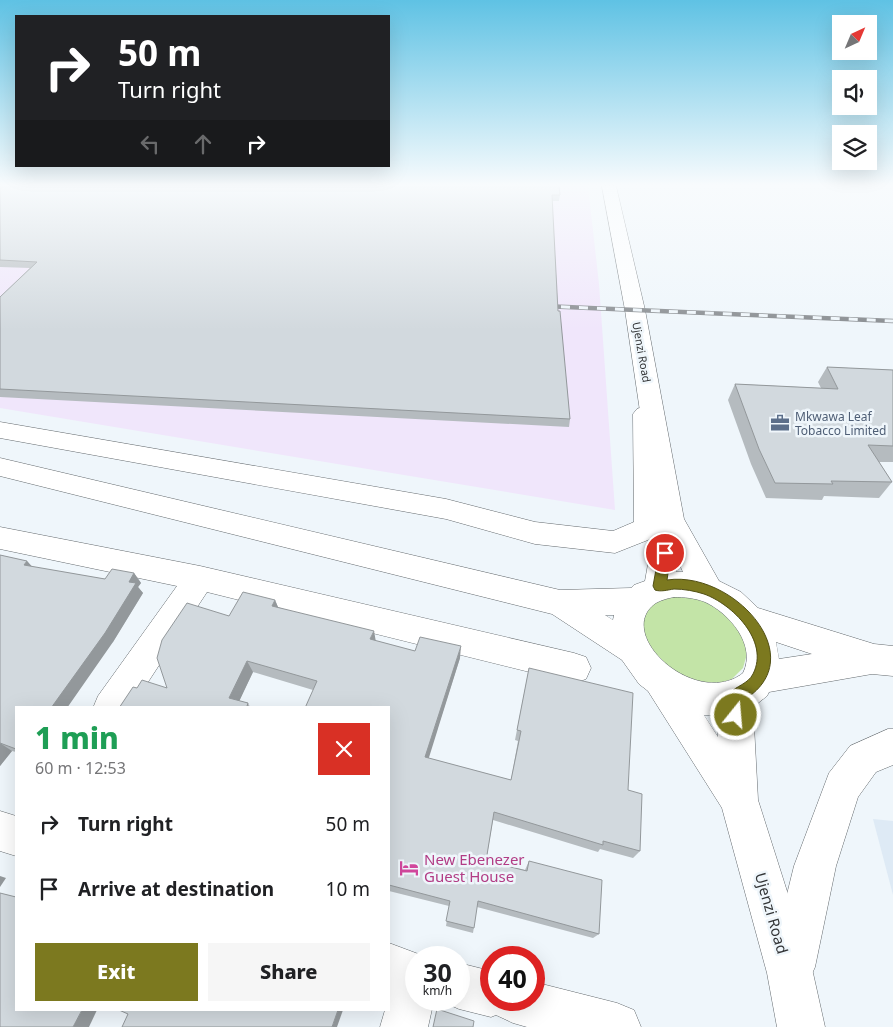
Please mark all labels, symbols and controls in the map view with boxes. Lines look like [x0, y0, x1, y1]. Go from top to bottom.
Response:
north arrow [832, 15, 878, 60]
map controls [832, 15, 877, 170]
text: 50 m [118, 29, 201, 76]
icon: right [35, 35, 100, 100]
button: sound [832, 70, 877, 115]
text: Turn right [118, 74, 221, 104]
button: layers [832, 125, 877, 170]
icon: left [136, 130, 164, 158]
icon: ahead [189, 130, 217, 158]
icon: right [242, 130, 270, 158]
street label: Ujenzi Road [629, 321, 655, 383]
place label: Mkwawa Leaf Tobacco Limited [795, 408, 886, 439]
office icon: Mkwawa Leaf Tobacco Limited [769, 412, 791, 434]
pin [644, 532, 686, 574]
icon: arrive [651, 539, 679, 567]
position arrow [709, 688, 761, 740]
text: 1 min [35, 717, 119, 758]
button: close [318, 723, 370, 775]
text: 60 m · 12:53 [35, 757, 126, 779]
icon: right [35, 810, 63, 838]
text: Turn right [78, 811, 173, 837]
text: 50 m [326, 811, 370, 837]
place label: New Ebenezer Guest House [424, 849, 525, 886]
hotel icon: New Ebenezer Guest House [398, 857, 420, 879]
street label: Ujenzi Road [751, 870, 793, 956]
icon: arrive [35, 875, 63, 903]
text: Arrive at destination [78, 876, 274, 902]
text: 10 m [326, 876, 370, 902]
button: Exit [35, 943, 198, 1001]
button: Share [208, 943, 370, 1001]
speed limit sign: 40 [480, 946, 545, 1011]
text: 30 [423, 955, 452, 989]
text: km/h [423, 982, 452, 999]

